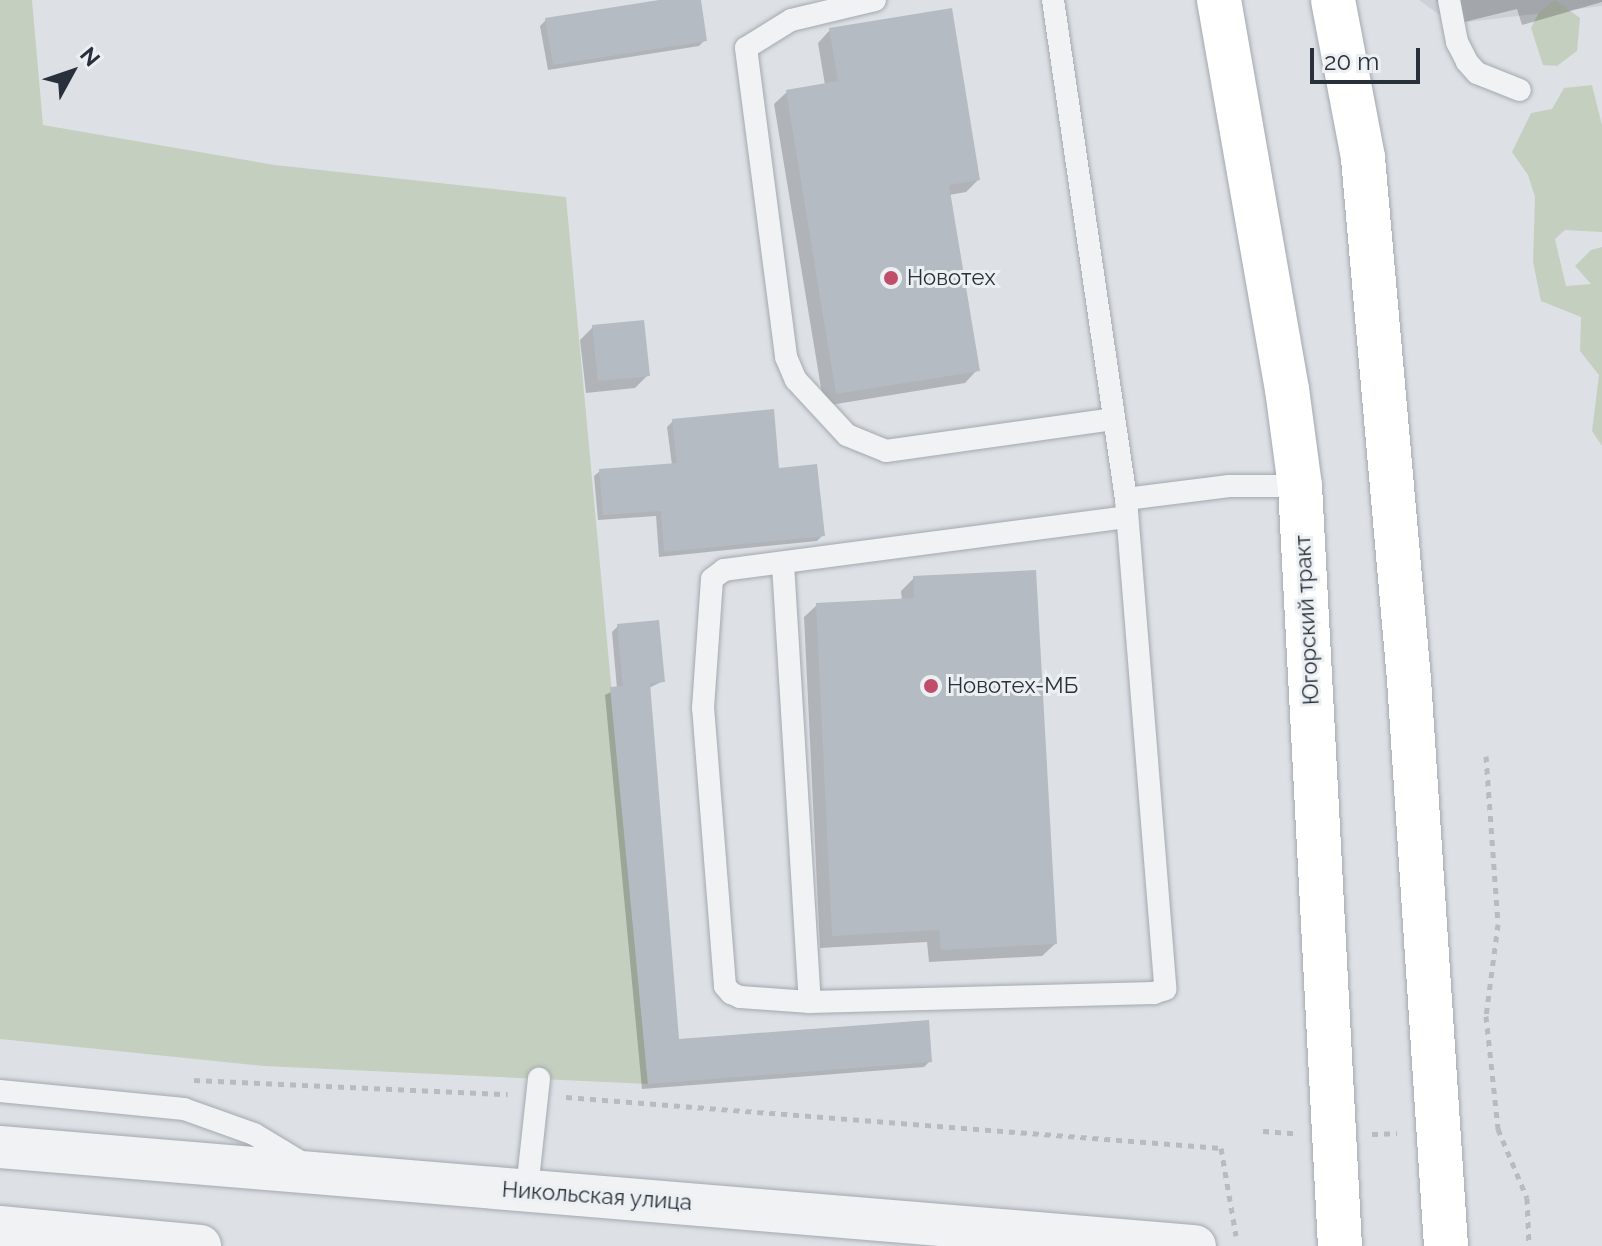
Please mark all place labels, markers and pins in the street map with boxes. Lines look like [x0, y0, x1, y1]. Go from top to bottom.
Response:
place label: Новотех [907, 265, 995, 291]
marker: Новотех [882, 269, 900, 287]
place label: Новотех-МБ [947, 673, 1078, 699]
marker: Новотех-МБ [922, 677, 940, 695]

